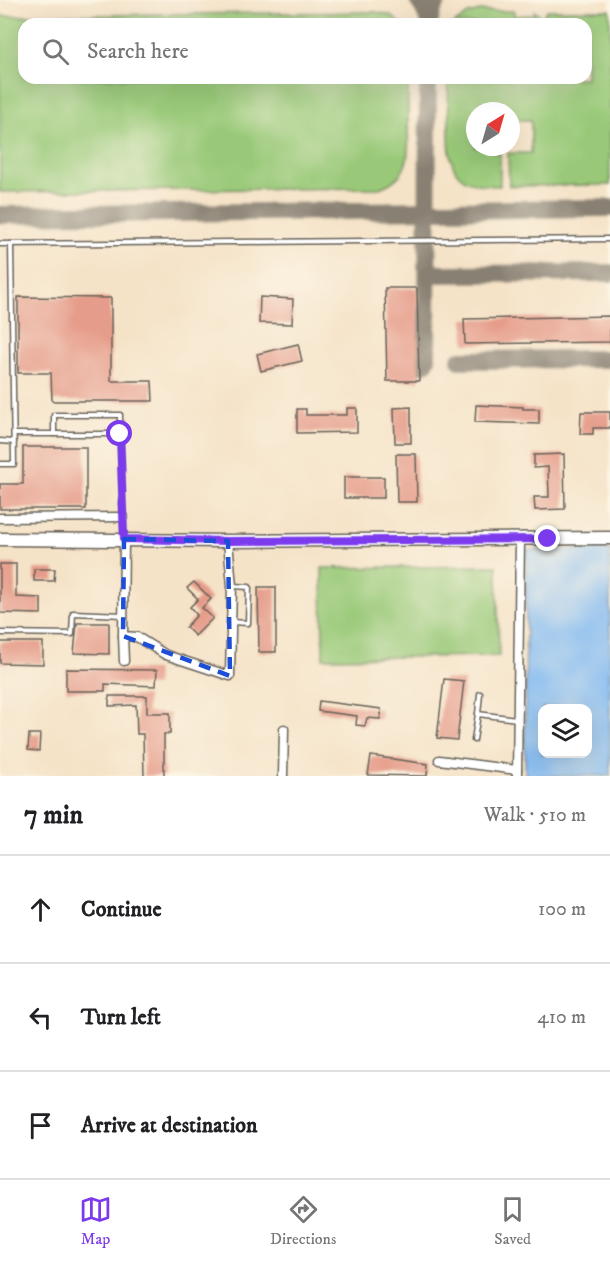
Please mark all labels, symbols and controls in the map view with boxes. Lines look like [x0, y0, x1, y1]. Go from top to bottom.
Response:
search box [18, 18, 592, 84]
icon: search [39, 35, 72, 68]
text: Search here [87, 38, 189, 65]
north arrow [466, 102, 520, 156]
route start [106, 420, 132, 446]
route end [534, 525, 560, 551]
map controls [538, 704, 592, 758]
button: layers [538, 704, 592, 758]
text: 7 min [24, 799, 83, 832]
text: Walk · 510 m [484, 803, 586, 828]
icon: ahead [24, 893, 57, 926]
text: Continue [81, 896, 162, 923]
text: 100 m [538, 897, 586, 922]
icon: left [24, 1001, 57, 1034]
text: Turn left [81, 1004, 161, 1031]
text: 410 m [537, 1005, 586, 1030]
icon: arrive [24, 1109, 57, 1142]
text: Arrive at destination [81, 1112, 258, 1139]
tab: Map [79, 1193, 112, 1249]
tab: Directions [270, 1193, 336, 1249]
tab: Saved [494, 1193, 531, 1249]

